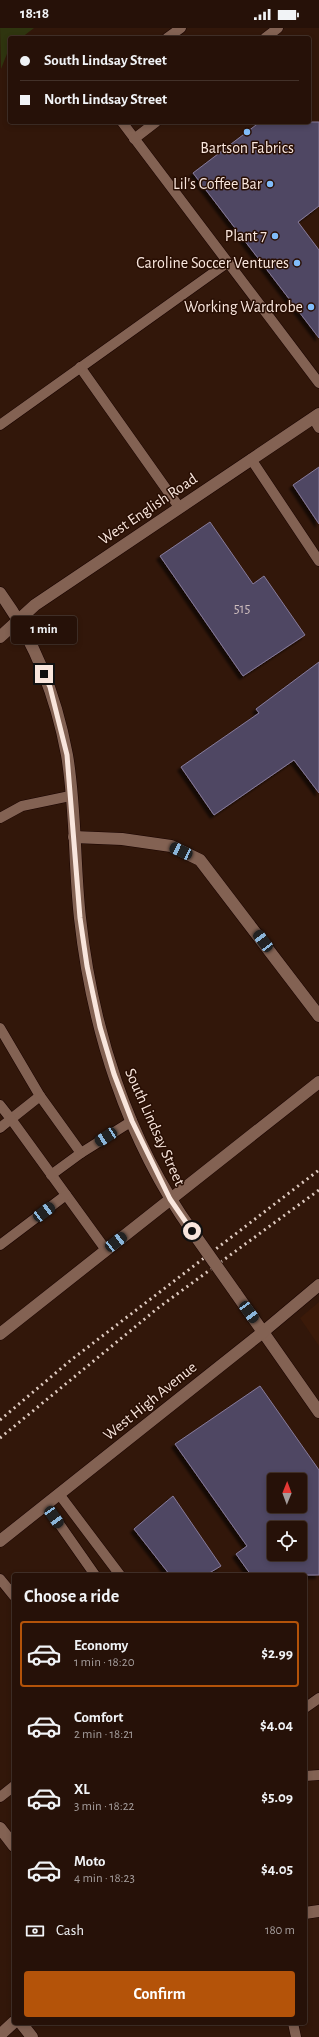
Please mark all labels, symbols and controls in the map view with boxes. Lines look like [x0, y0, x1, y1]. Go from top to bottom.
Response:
text: 18:18 [20, 6, 49, 21]
text: South Lindsay Street [44, 53, 167, 68]
text: North Lindsay Street [44, 92, 167, 107]
marker: Bartson Fabrics [242, 127, 252, 137]
place label: Bartson Fabrics [200, 140, 294, 156]
place label: Lil's Coffee Bar [173, 176, 263, 192]
marker: Lil's Coffee Bar [265, 179, 275, 189]
place label: Plant 7 [225, 228, 267, 244]
marker: Plant 7 [270, 231, 280, 241]
place label: Caroline Soccer Ventures [136, 255, 289, 271]
marker: Caroline Soccer Ventures [292, 258, 302, 268]
place label: Working Wardrobe [184, 299, 303, 315]
marker: Working Wardrobe [306, 302, 316, 312]
street label: West English Road [96, 470, 200, 548]
house number: 515 [234, 602, 250, 616]
callout: 1 min [11, 616, 77, 644]
text: 1 min [30, 623, 58, 636]
route end [35, 665, 53, 683]
car [168, 840, 194, 862]
car [251, 928, 275, 954]
street label: South Lindsay Street [121, 1066, 188, 1188]
car [93, 1125, 119, 1149]
car [31, 1200, 57, 1224]
route start [183, 1222, 201, 1240]
car [103, 1230, 129, 1254]
car [237, 1299, 261, 1325]
street label: West High Avenue [100, 1359, 200, 1443]
north arrow [267, 1473, 307, 1513]
map controls [267, 1473, 307, 1561]
car [42, 1504, 66, 1530]
button: locate [267, 1521, 307, 1561]
text: Choose a ride [24, 1588, 119, 1606]
icon: car [26, 1636, 62, 1672]
text: Economy [74, 1638, 128, 1653]
text: $2.99 [261, 1646, 293, 1661]
text: 1 min · 18:20 [74, 1656, 135, 1669]
icon: car [26, 1708, 62, 1744]
text: Comfort [74, 1710, 123, 1725]
text: $4.04 [260, 1718, 293, 1733]
text: 2 min · 18:21 [74, 1728, 134, 1741]
icon: car [26, 1780, 62, 1816]
text: XL [74, 1782, 90, 1797]
text: $5.09 [261, 1790, 293, 1805]
text: 3 min · 18:22 [74, 1800, 134, 1813]
icon: car [26, 1852, 62, 1888]
text: Moto [74, 1854, 106, 1869]
text: $4.05 [261, 1862, 293, 1877]
text: 4 min · 18:23 [74, 1872, 135, 1885]
icon: cash [24, 1920, 46, 1942]
text: Cash [56, 1923, 84, 1938]
text: 180 m [265, 1924, 295, 1937]
button: Confirm [24, 1971, 295, 2017]

